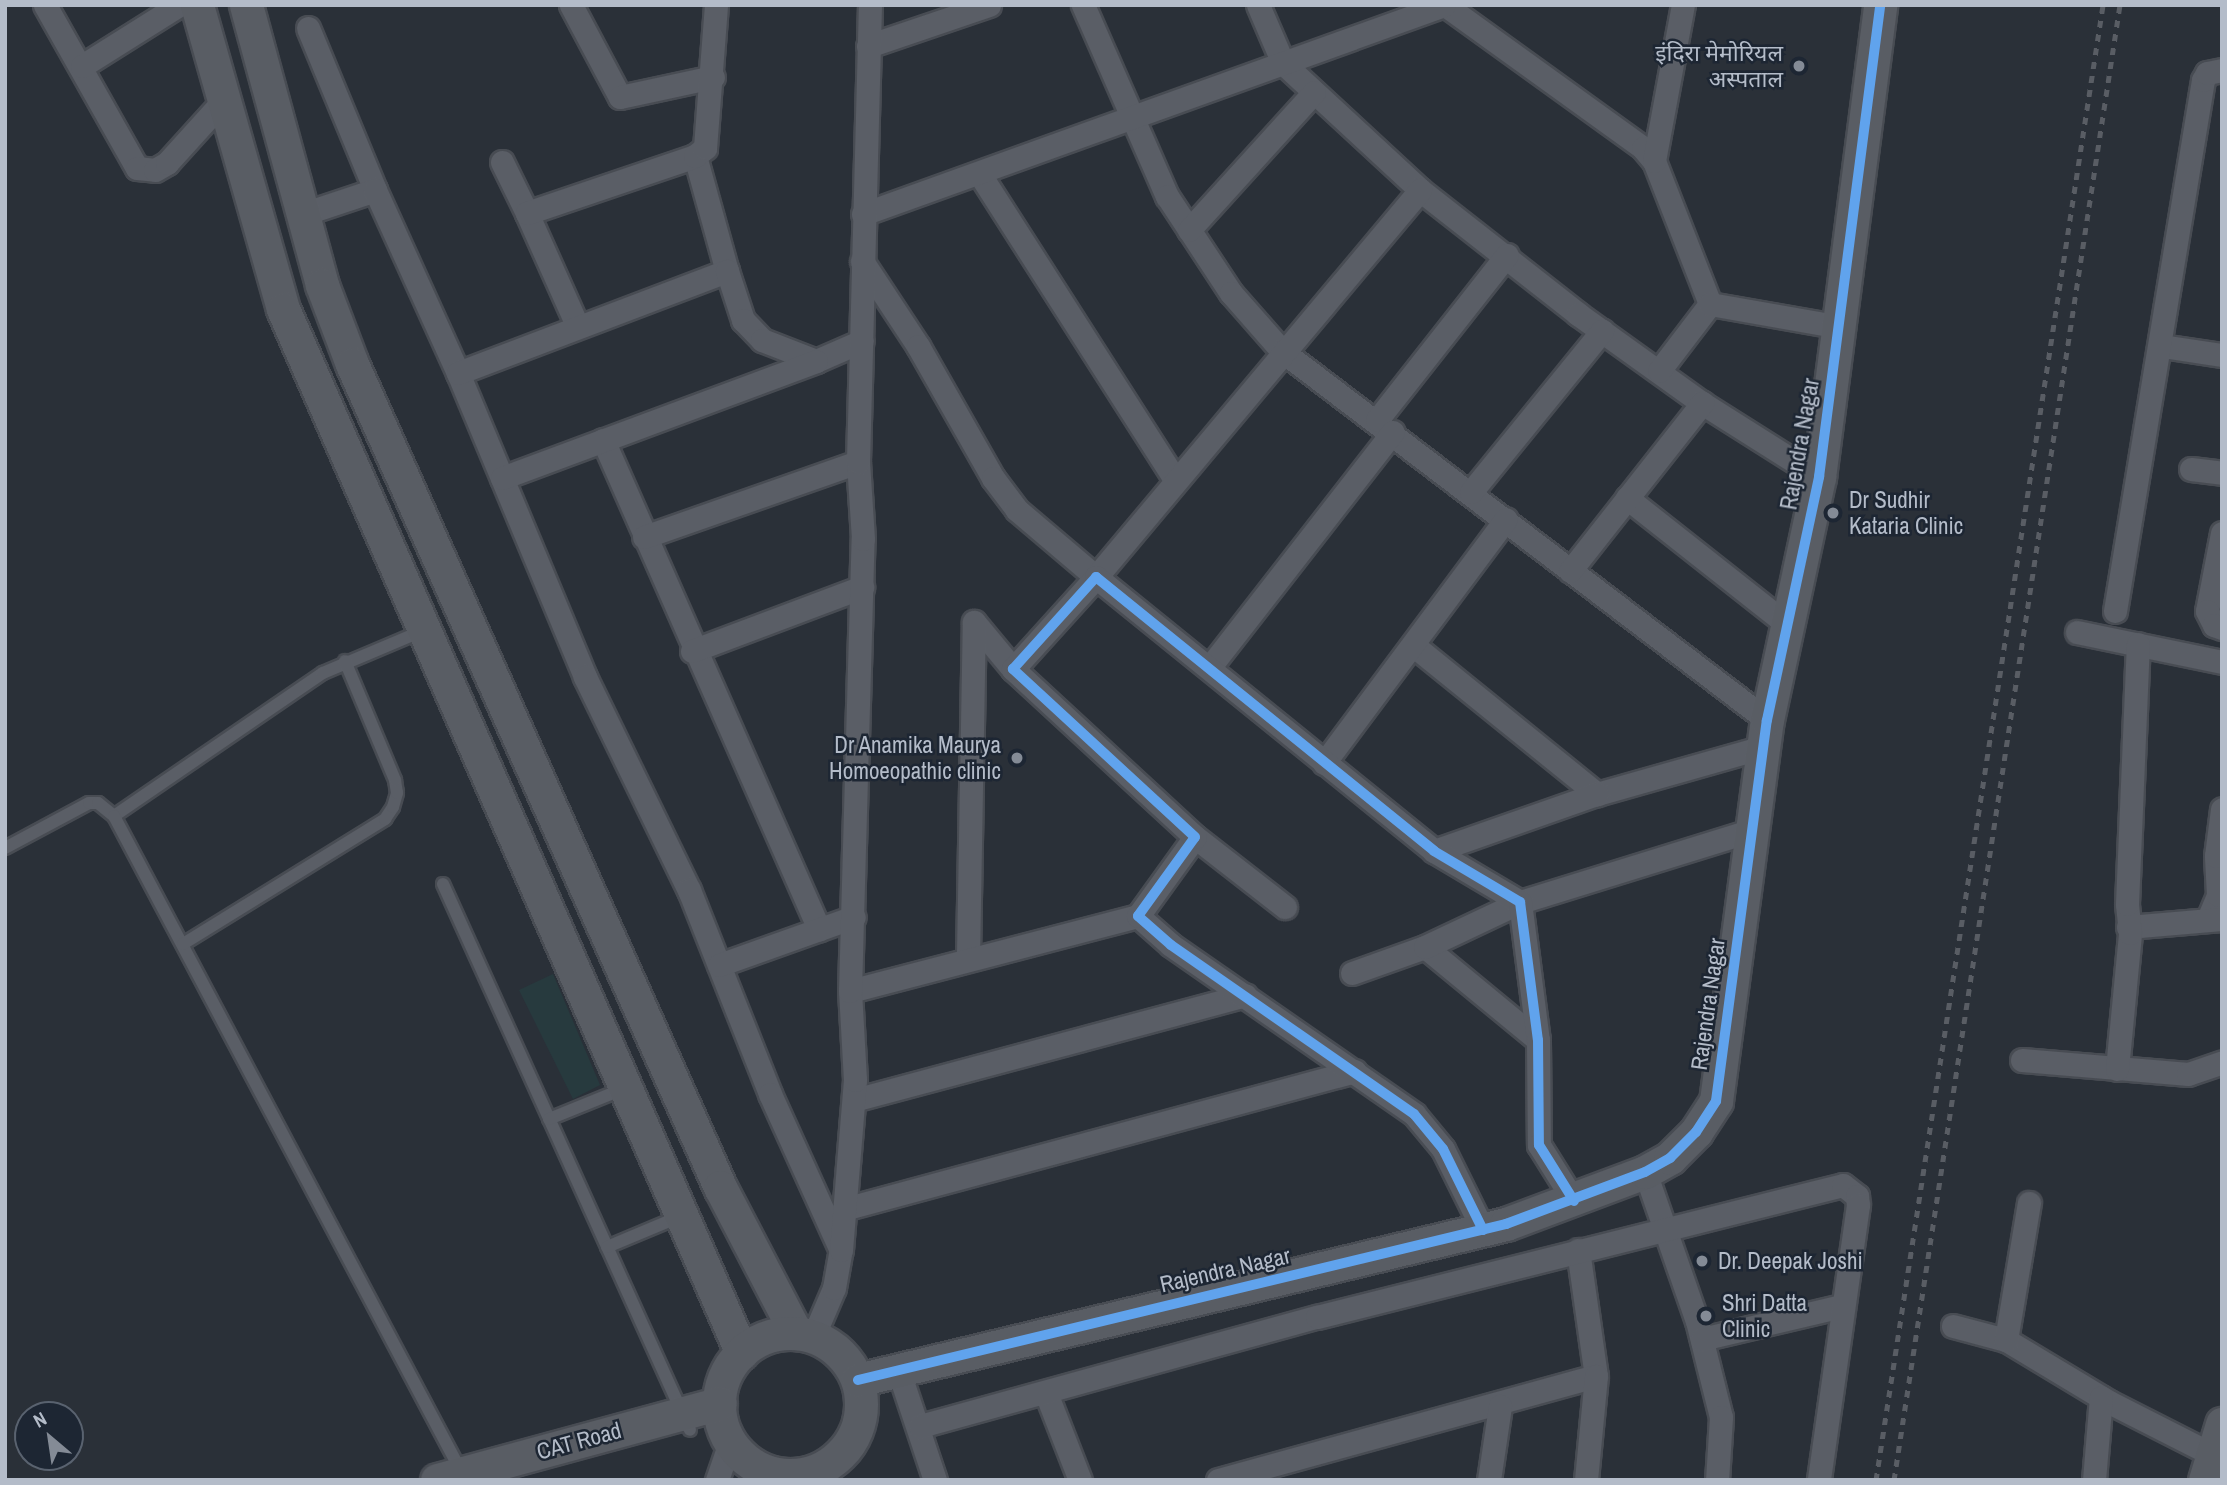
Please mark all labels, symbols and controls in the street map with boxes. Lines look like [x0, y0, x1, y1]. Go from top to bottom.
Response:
place label: इंदिरा मेमोरियल अस्पताल [1655, 39, 1783, 93]
marker: इंदिरा मेमोरियल अस्पताल [1789, 56, 1809, 76]
street label: Rajendra Nagar [1775, 376, 1825, 512]
place label: Dr Sudhir Kataria Clinic [1849, 486, 1963, 540]
marker: Dr Sudhir Kataria Clinic [1823, 503, 1843, 523]
place label: Dr Anamika Maurya Homoeopathic clinic [829, 731, 1001, 785]
marker: Dr Anamika Maurya Homoeopathic clinic [1007, 748, 1027, 768]
street label: Rajendra Nagar [1685, 936, 1731, 1072]
street label: Rajendra Nagar [1157, 1242, 1293, 1298]
place label: Dr. Deepak Joshi [1718, 1247, 1863, 1275]
marker: Dr. Deepak Joshi [1692, 1251, 1712, 1271]
place label: Shri Datta Clinic [1722, 1289, 1807, 1343]
marker: Shri Datta Clinic [1696, 1306, 1716, 1326]
north arrow [14, 1401, 84, 1471]
text: N [29, 1405, 51, 1433]
street label: CAT Road [534, 1416, 624, 1466]

